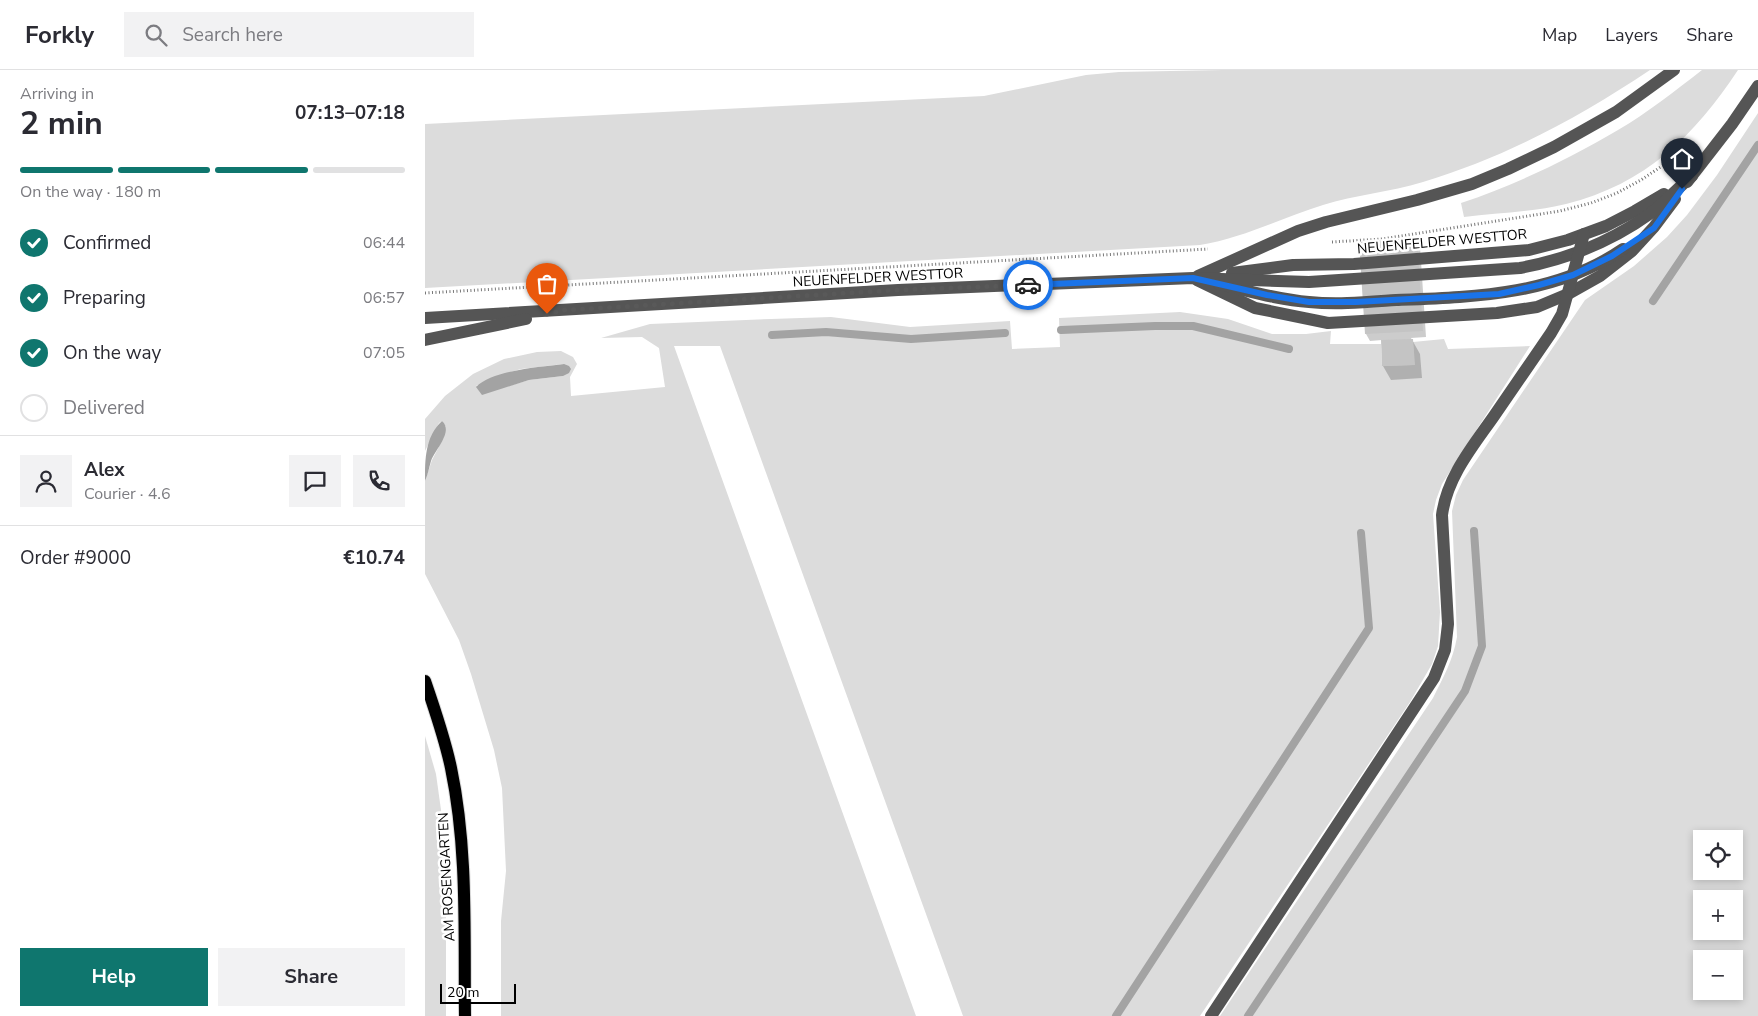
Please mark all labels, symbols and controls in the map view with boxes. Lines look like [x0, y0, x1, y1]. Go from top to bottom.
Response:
search box [124, 12, 474, 57]
text: Forkly [25, 19, 94, 51]
icon: search [142, 21, 170, 49]
text: Search here [182, 22, 283, 48]
text: Map [1542, 23, 1577, 47]
text: Layers [1605, 23, 1658, 47]
text: Share [1686, 23, 1733, 47]
text: Arriving in [20, 83, 94, 105]
text: 07:13–07:18 [295, 100, 405, 126]
text: 2 min [20, 102, 103, 145]
pin [1661, 138, 1703, 189]
icon: home [1668, 145, 1696, 173]
text: On the way · 180 m [20, 181, 161, 203]
street label: NEUENFELDER WESTTOR [1356, 225, 1528, 258]
icon: check [20, 229, 48, 257]
text: Confirmed [63, 230, 151, 256]
text: 06:44 [363, 232, 405, 254]
courier [1003, 260, 1053, 310]
pin [526, 263, 568, 314]
street label: NEUENFELDER WESTTOR [792, 264, 964, 291]
icon: bag [533, 270, 561, 298]
icon: car [1014, 271, 1042, 299]
icon: check [20, 284, 48, 312]
text: Preparing [63, 285, 146, 311]
text: 06:57 [363, 287, 405, 309]
icon: check [20, 339, 48, 367]
text: On the way [63, 340, 161, 366]
text: 07:05 [363, 342, 405, 364]
text: Delivered [63, 395, 145, 421]
button: person [20, 455, 72, 507]
button: chat [289, 455, 341, 507]
button: phone [353, 455, 405, 507]
text: Alex [84, 457, 125, 483]
text: Courier · 4.6 [84, 483, 170, 505]
text: Order #9000 [20, 545, 131, 571]
text: €10.74 [343, 545, 405, 571]
street label: AM ROSENGARTEN [434, 812, 459, 942]
map controls [1693, 830, 1743, 1000]
button: locate [1693, 830, 1743, 880]
button: + [1693, 890, 1743, 940]
button: Help [20, 948, 208, 1006]
button: Share [218, 948, 405, 1006]
button: − [1693, 950, 1743, 1000]
scale bar [440, 981, 516, 1004]
text: 20 m [447, 983, 479, 1002]

